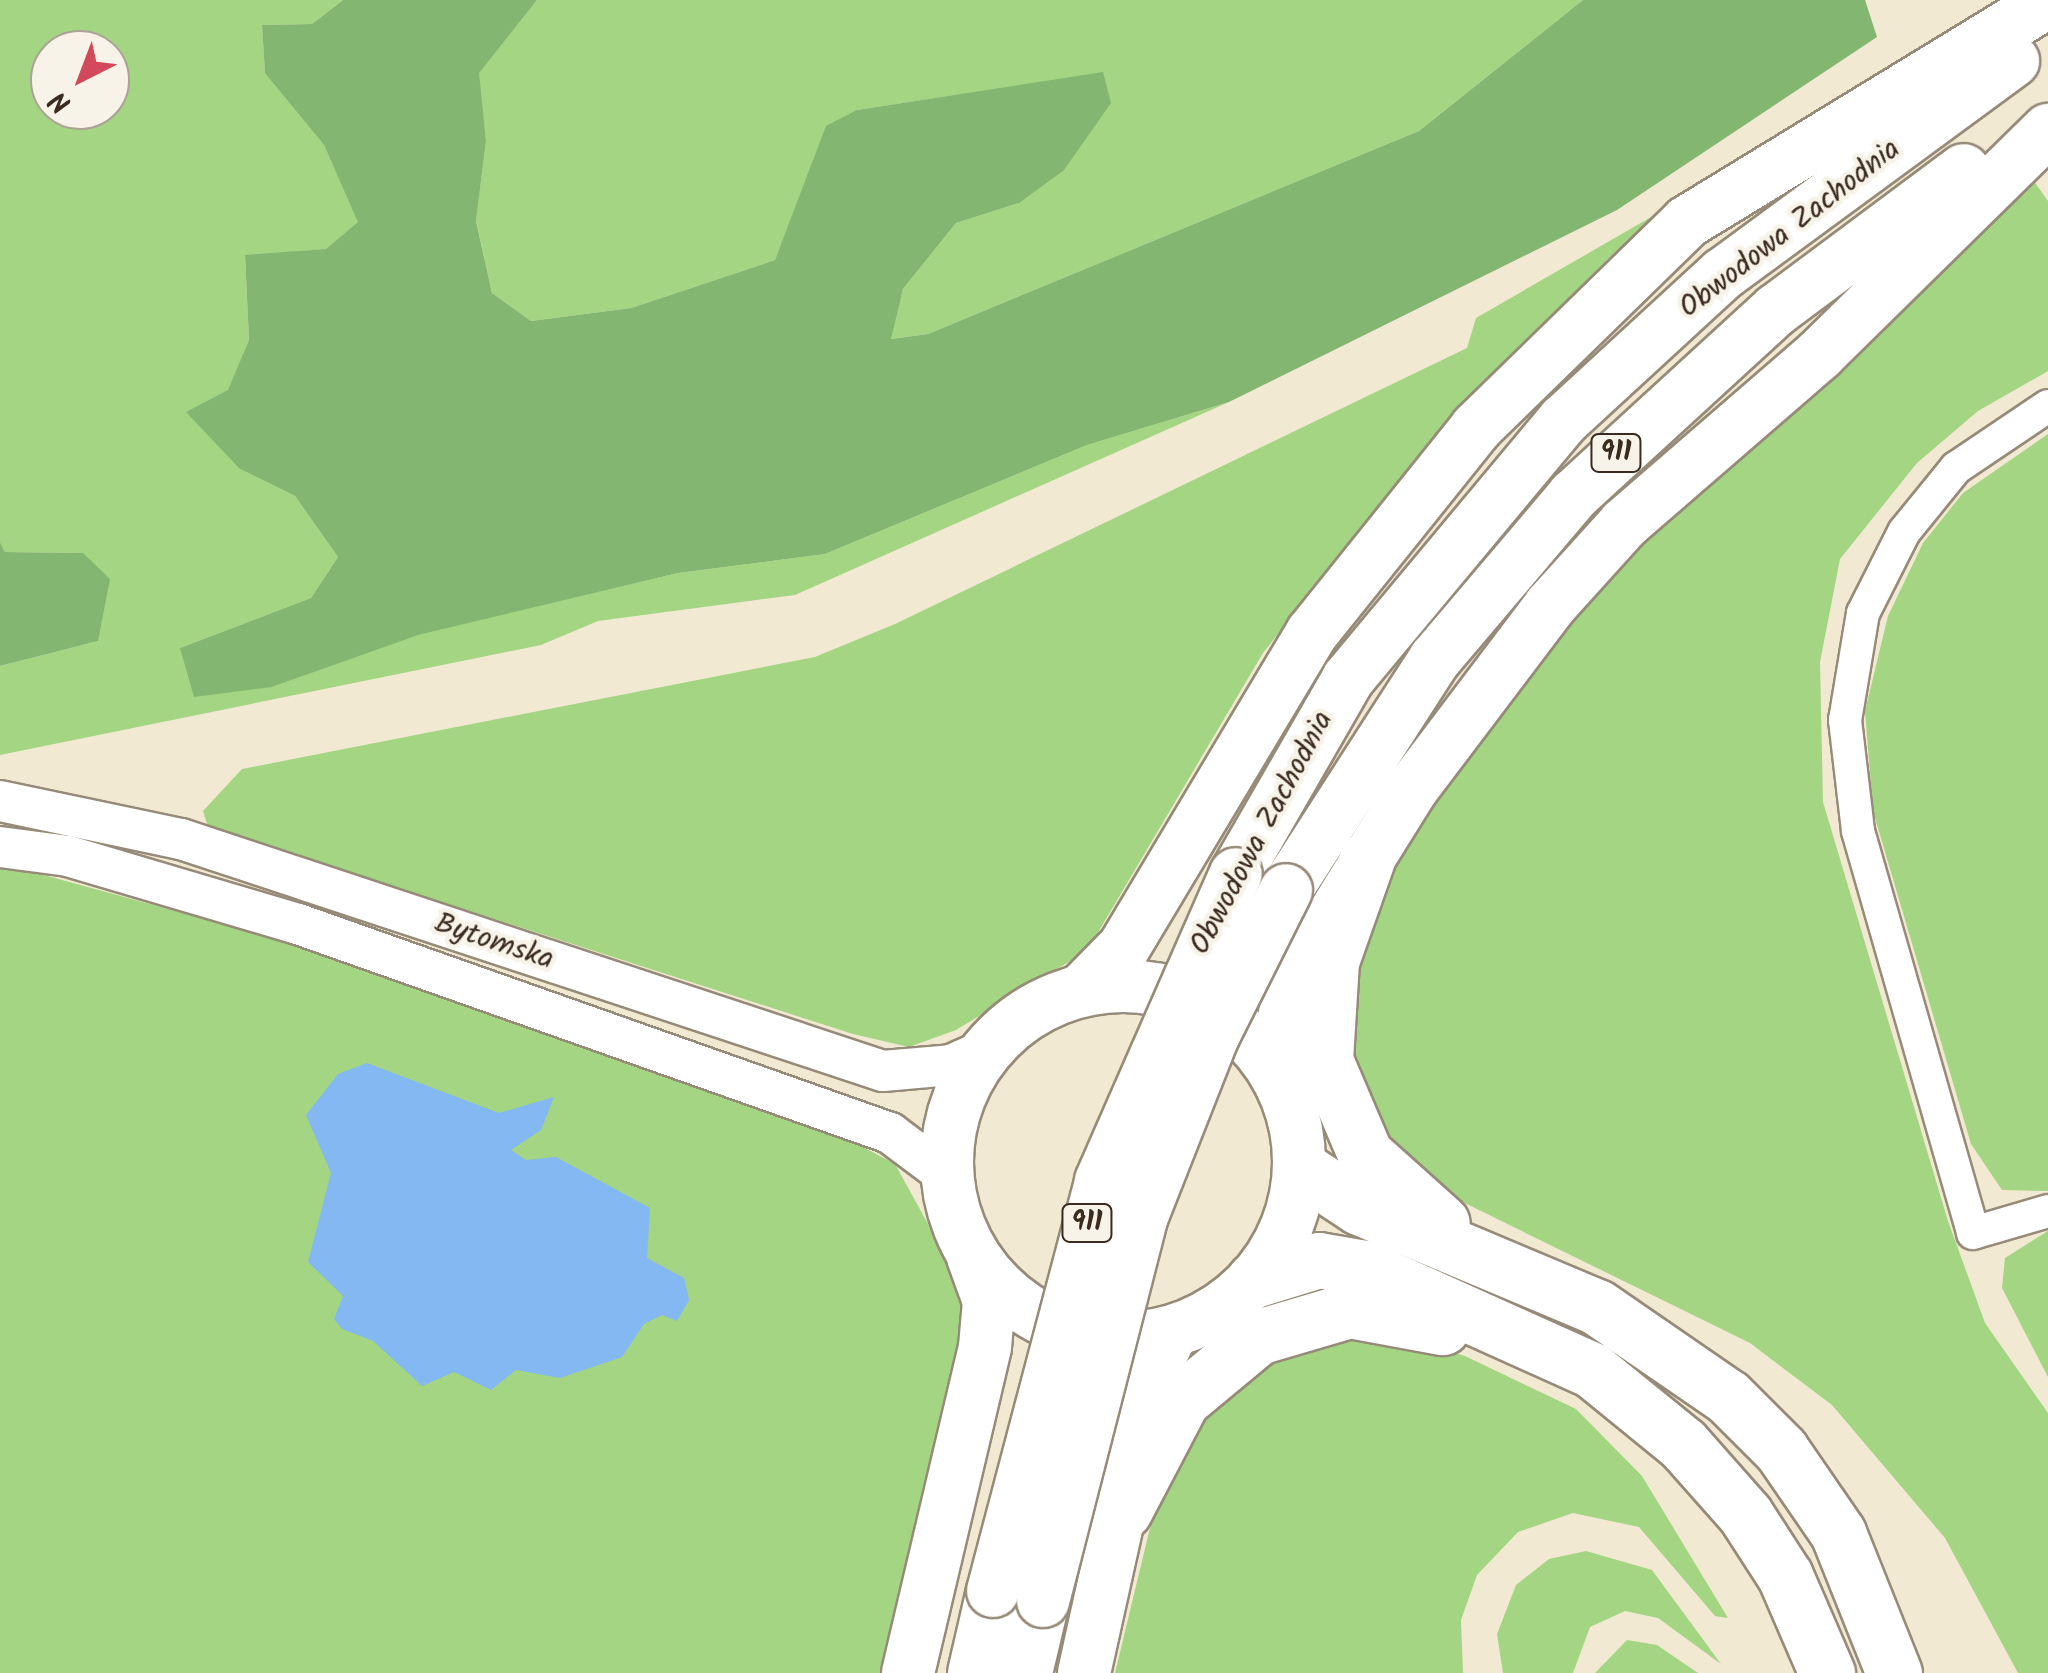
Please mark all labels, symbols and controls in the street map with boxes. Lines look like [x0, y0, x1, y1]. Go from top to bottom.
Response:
north arrow [30, 30, 130, 130]
text: N [39, 79, 83, 124]
street label: Obwodowa Zachodnia [1672, 132, 1908, 326]
road number: 911 [1588, 430, 1644, 476]
street label: Obwodowa Zachodnia [1183, 705, 1341, 961]
street label: Bytomska [430, 906, 558, 978]
road number: 911 [1060, 1200, 1114, 1246]

